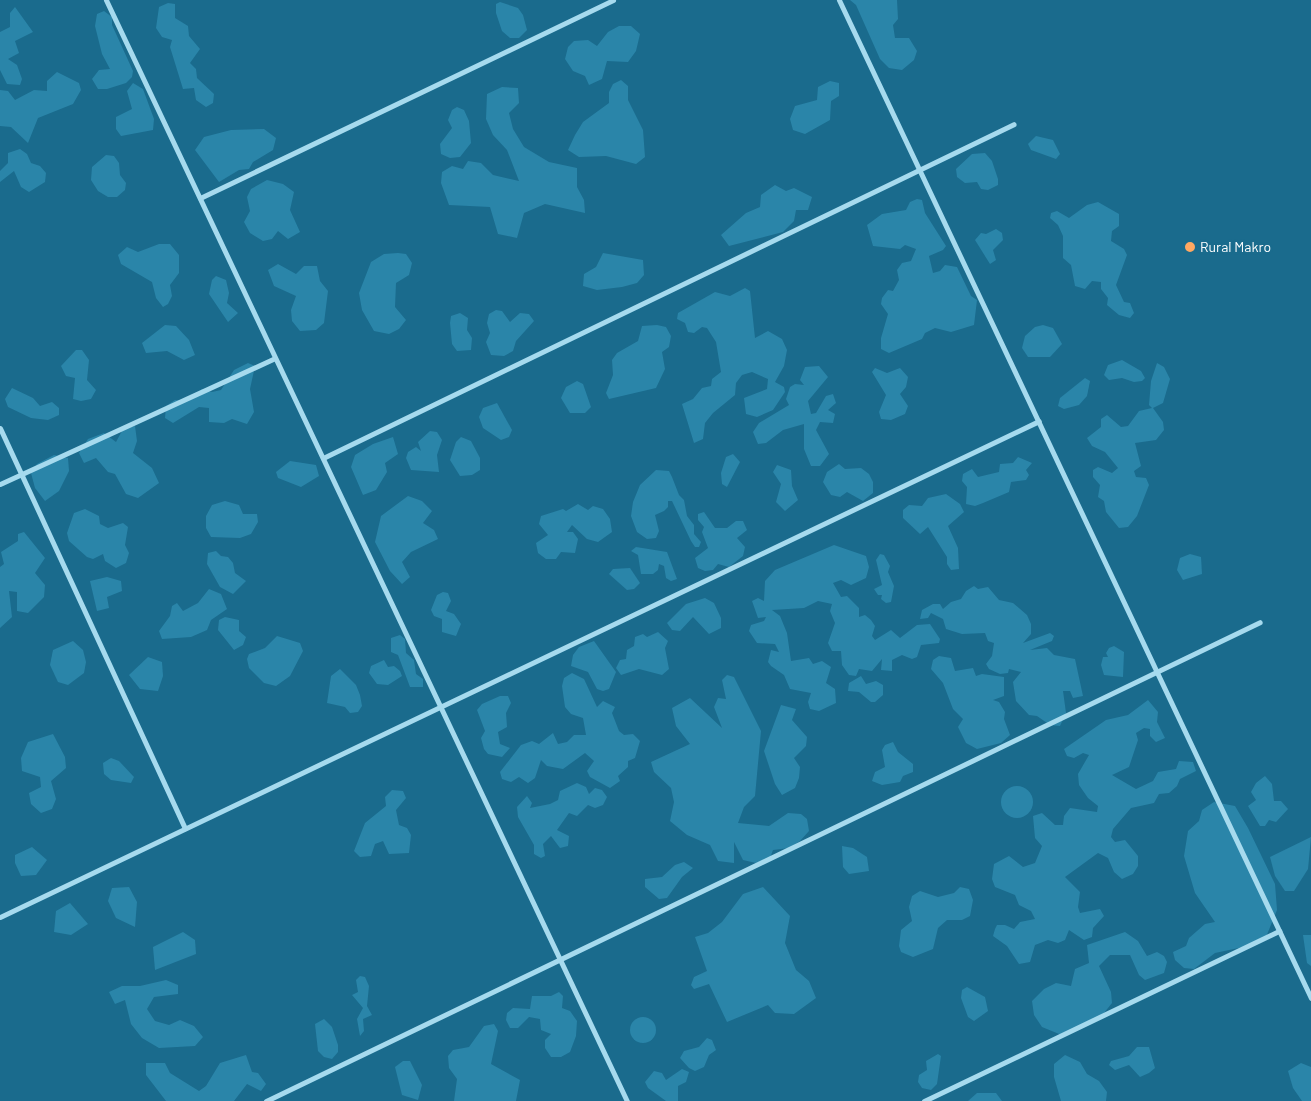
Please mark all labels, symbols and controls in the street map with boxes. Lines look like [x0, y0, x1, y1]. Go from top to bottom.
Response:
place label: Rural Makro [1200, 239, 1271, 255]
marker: Rural Makro [1184, 241, 1196, 253]

